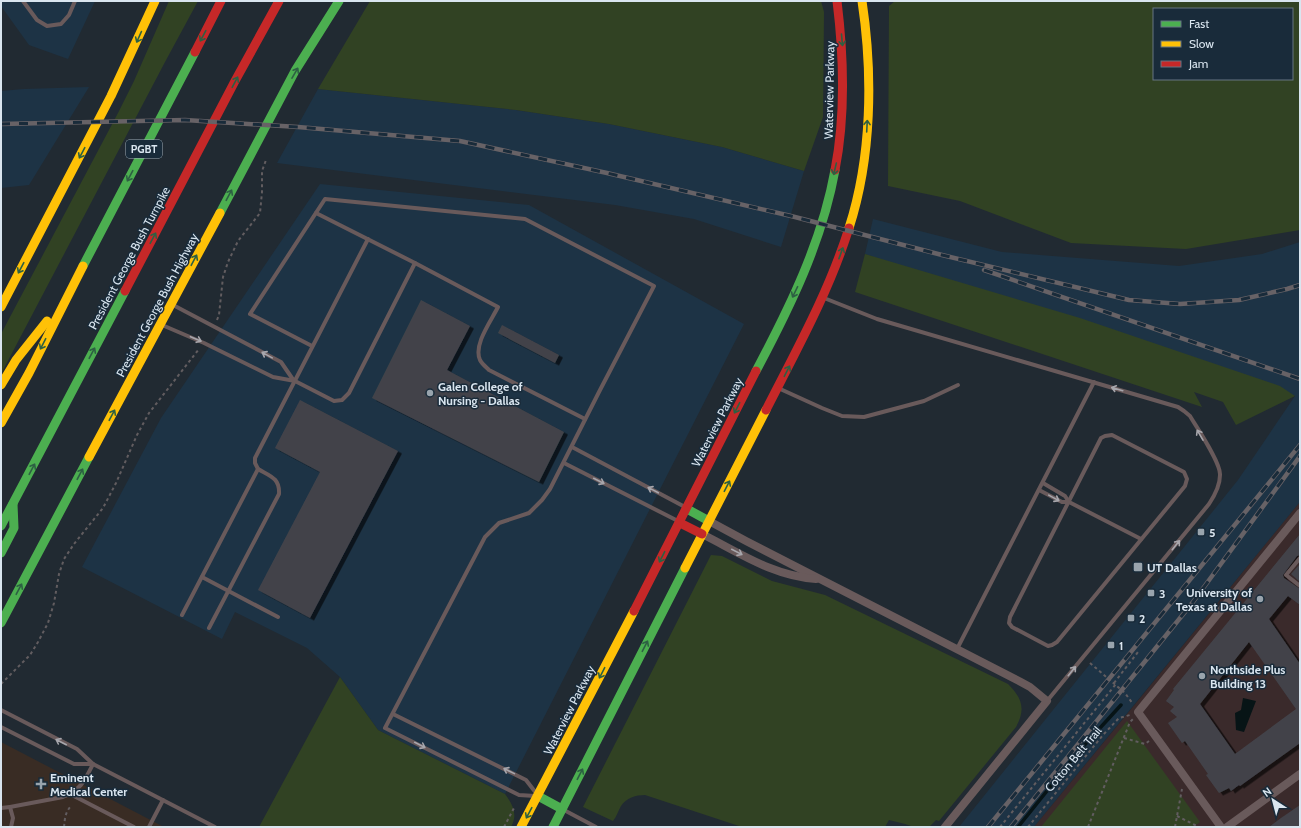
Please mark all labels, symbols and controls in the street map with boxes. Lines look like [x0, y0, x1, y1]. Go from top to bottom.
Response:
legend [1153, 8, 1293, 80]
text: Fast [1189, 16, 1209, 31]
one-way arrow [199, 29, 207, 41]
one-way arrow [135, 30, 142, 42]
one-way arrow [838, 33, 845, 46]
text: Slow [1189, 36, 1214, 51]
street label: Waterview Parkway [821, 41, 837, 139]
text: Jam [1188, 56, 1208, 71]
one-way arrow [291, 67, 299, 79]
one-way arrow [231, 76, 239, 88]
one-way arrow [863, 120, 870, 133]
road number: PGBT [126, 140, 162, 158]
one-way arrow [77, 147, 85, 159]
one-way arrow [831, 162, 839, 175]
one-way arrow [126, 169, 133, 181]
street label: President George Bush Turnpike [85, 184, 173, 332]
one-way arrow [225, 190, 233, 202]
street label: President George Bush Highway [113, 231, 201, 379]
one-way arrow [150, 232, 157, 244]
one-way arrow [838, 248, 846, 260]
one-way arrow [191, 254, 198, 266]
one-way arrow [17, 262, 24, 274]
one-way arrow [791, 286, 798, 298]
one-way arrow [190, 336, 202, 344]
one-way arrow [39, 338, 46, 350]
one-way arrow [89, 347, 97, 359]
one-way arrow [261, 350, 273, 358]
one-way arrow [783, 365, 791, 377]
street label: Waterview Parkway [688, 375, 746, 469]
place label: Galen College of Nursing - Dallas [438, 379, 523, 408]
one-way arrow [1111, 385, 1124, 392]
marker: Galen College of Nursing - Dallas [425, 388, 435, 398]
one-way arrow [733, 402, 740, 414]
one-way arrow [109, 409, 116, 421]
one-way arrow [1196, 429, 1204, 441]
one-way arrow [28, 463, 36, 475]
one-way arrow [77, 468, 85, 480]
one-way arrow [593, 478, 605, 485]
one-way arrow [724, 481, 731, 493]
one-way arrow [647, 486, 659, 493]
one-way arrow [1047, 495, 1059, 502]
place label: 5 [1209, 525, 1215, 540]
marker: 5 [1196, 527, 1206, 537]
one-way arrow [1171, 539, 1180, 550]
one-way arrow [731, 549, 743, 556]
one-way arrow [657, 551, 665, 563]
place label: UT Dallas [1147, 560, 1197, 575]
marker: UT Dallas [1132, 561, 1144, 573]
one-way arrow [16, 583, 24, 595]
place label: University of Texas at Dallas [1176, 585, 1252, 614]
place label: 3 [1159, 586, 1165, 601]
marker: 3 [1146, 588, 1156, 598]
marker: University of Texas at Dallas [1255, 594, 1265, 604]
place label: 2 [1139, 611, 1145, 626]
marker: 2 [1126, 613, 1136, 623]
place label: 1 [1119, 638, 1123, 653]
one-way arrow [642, 640, 649, 652]
marker: 1 [1106, 640, 1116, 650]
place label: Northside Plus Building 13 [1210, 662, 1285, 691]
street label: Waterview Parkway [540, 663, 598, 757]
one-way arrow [598, 666, 605, 678]
one-way arrow [1067, 666, 1076, 677]
marker: Northside Plus Building 13 [1197, 671, 1207, 681]
street label: Cotton Belt Trail [1041, 723, 1105, 795]
one-way arrow [56, 737, 68, 745]
one-way arrow [413, 742, 425, 749]
one-way arrow [503, 767, 515, 775]
one-way arrow [577, 769, 584, 781]
place label: Eminent Medical Center [50, 770, 127, 799]
marker: Eminent Medical Center [35, 778, 47, 790]
north arrow [1253, 780, 1293, 820]
text: N [1260, 784, 1274, 800]
one-way arrow [525, 807, 532, 819]

